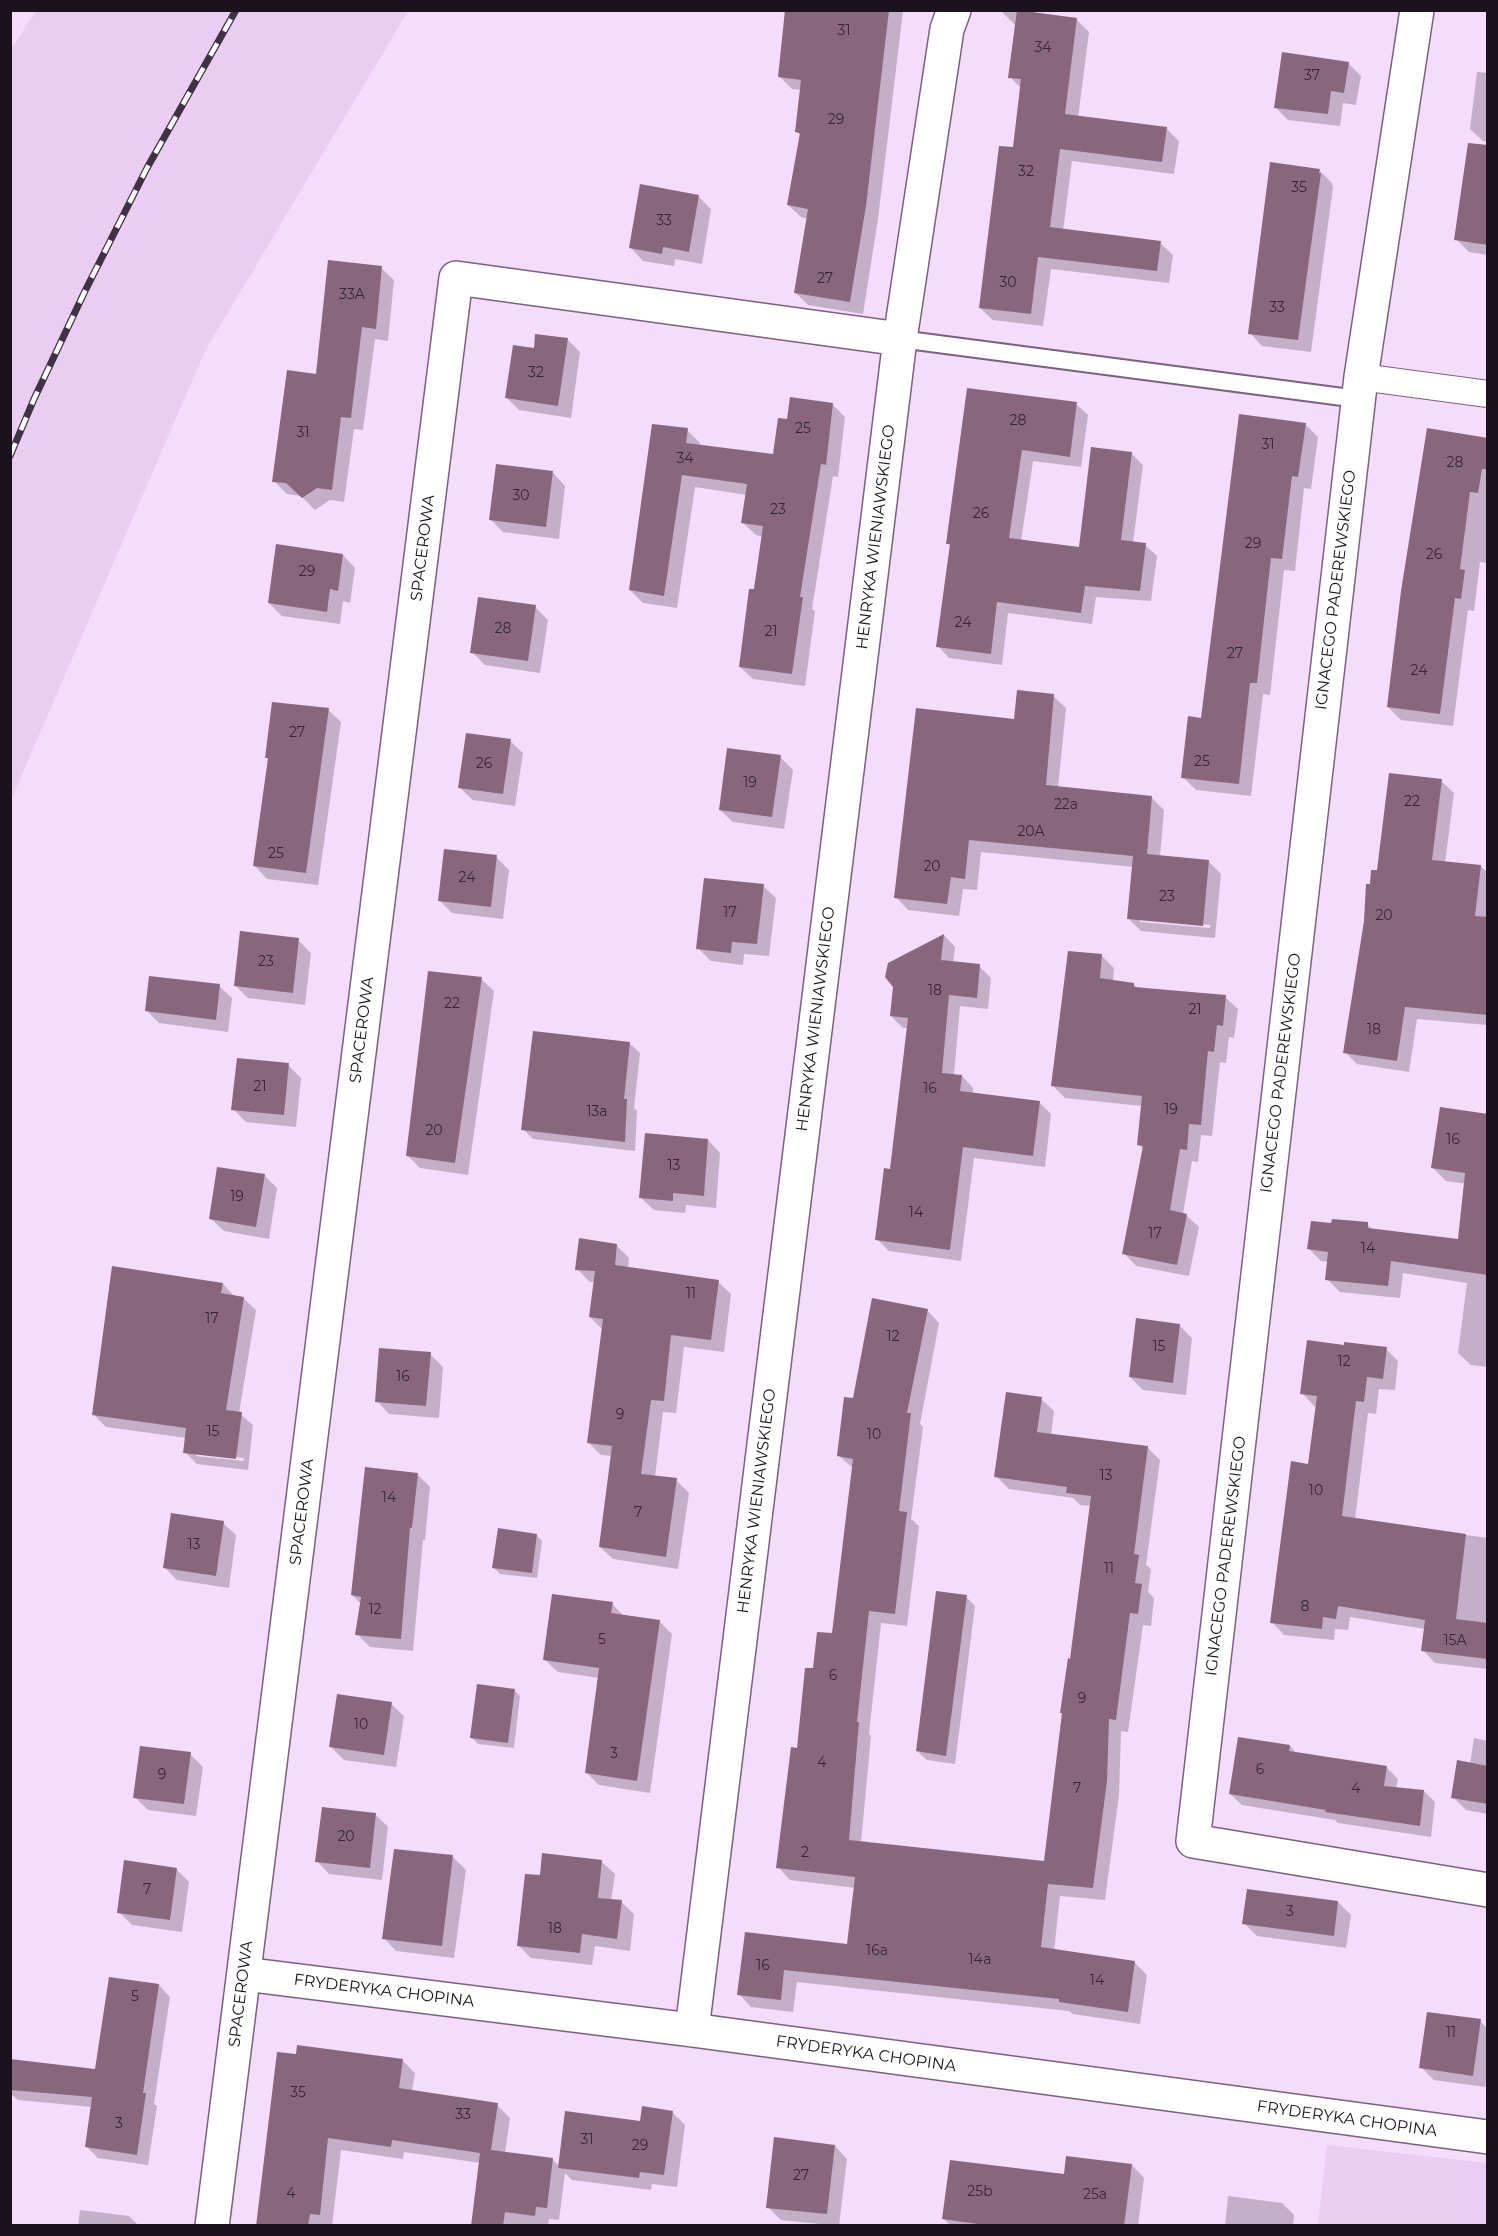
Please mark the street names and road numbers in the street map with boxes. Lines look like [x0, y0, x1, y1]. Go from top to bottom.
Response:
street label: HENRYKA WIENIAWSKIEGO [853, 423, 899, 651]
street label: IGNACEGO PADEREWSKIEGO [1312, 469, 1360, 711]
street label: SPACEROWA [407, 494, 439, 602]
street label: HENRYKA WIENIAWSKIEGO [793, 905, 839, 1133]
street label: IGNACEGO PADEREWSKIEGO [1257, 952, 1305, 1194]
street label: SPACEROWA [346, 976, 378, 1084]
street label: HENRYKA WIENIAWSKIEGO [734, 1387, 780, 1615]
street label: IGNACEGO PADEREWSKIEGO [1202, 1435, 1250, 1677]
street label: SPACEROWA [286, 1458, 318, 1566]
street label: SPACEROWA [225, 1940, 257, 2048]
street label: FRYDERYKA CHOPINA [293, 1970, 475, 2012]
street label: FRYDERYKA CHOPINA [775, 2032, 957, 2076]
street label: FRYDERYKA CHOPINA [1256, 2097, 1438, 2141]

